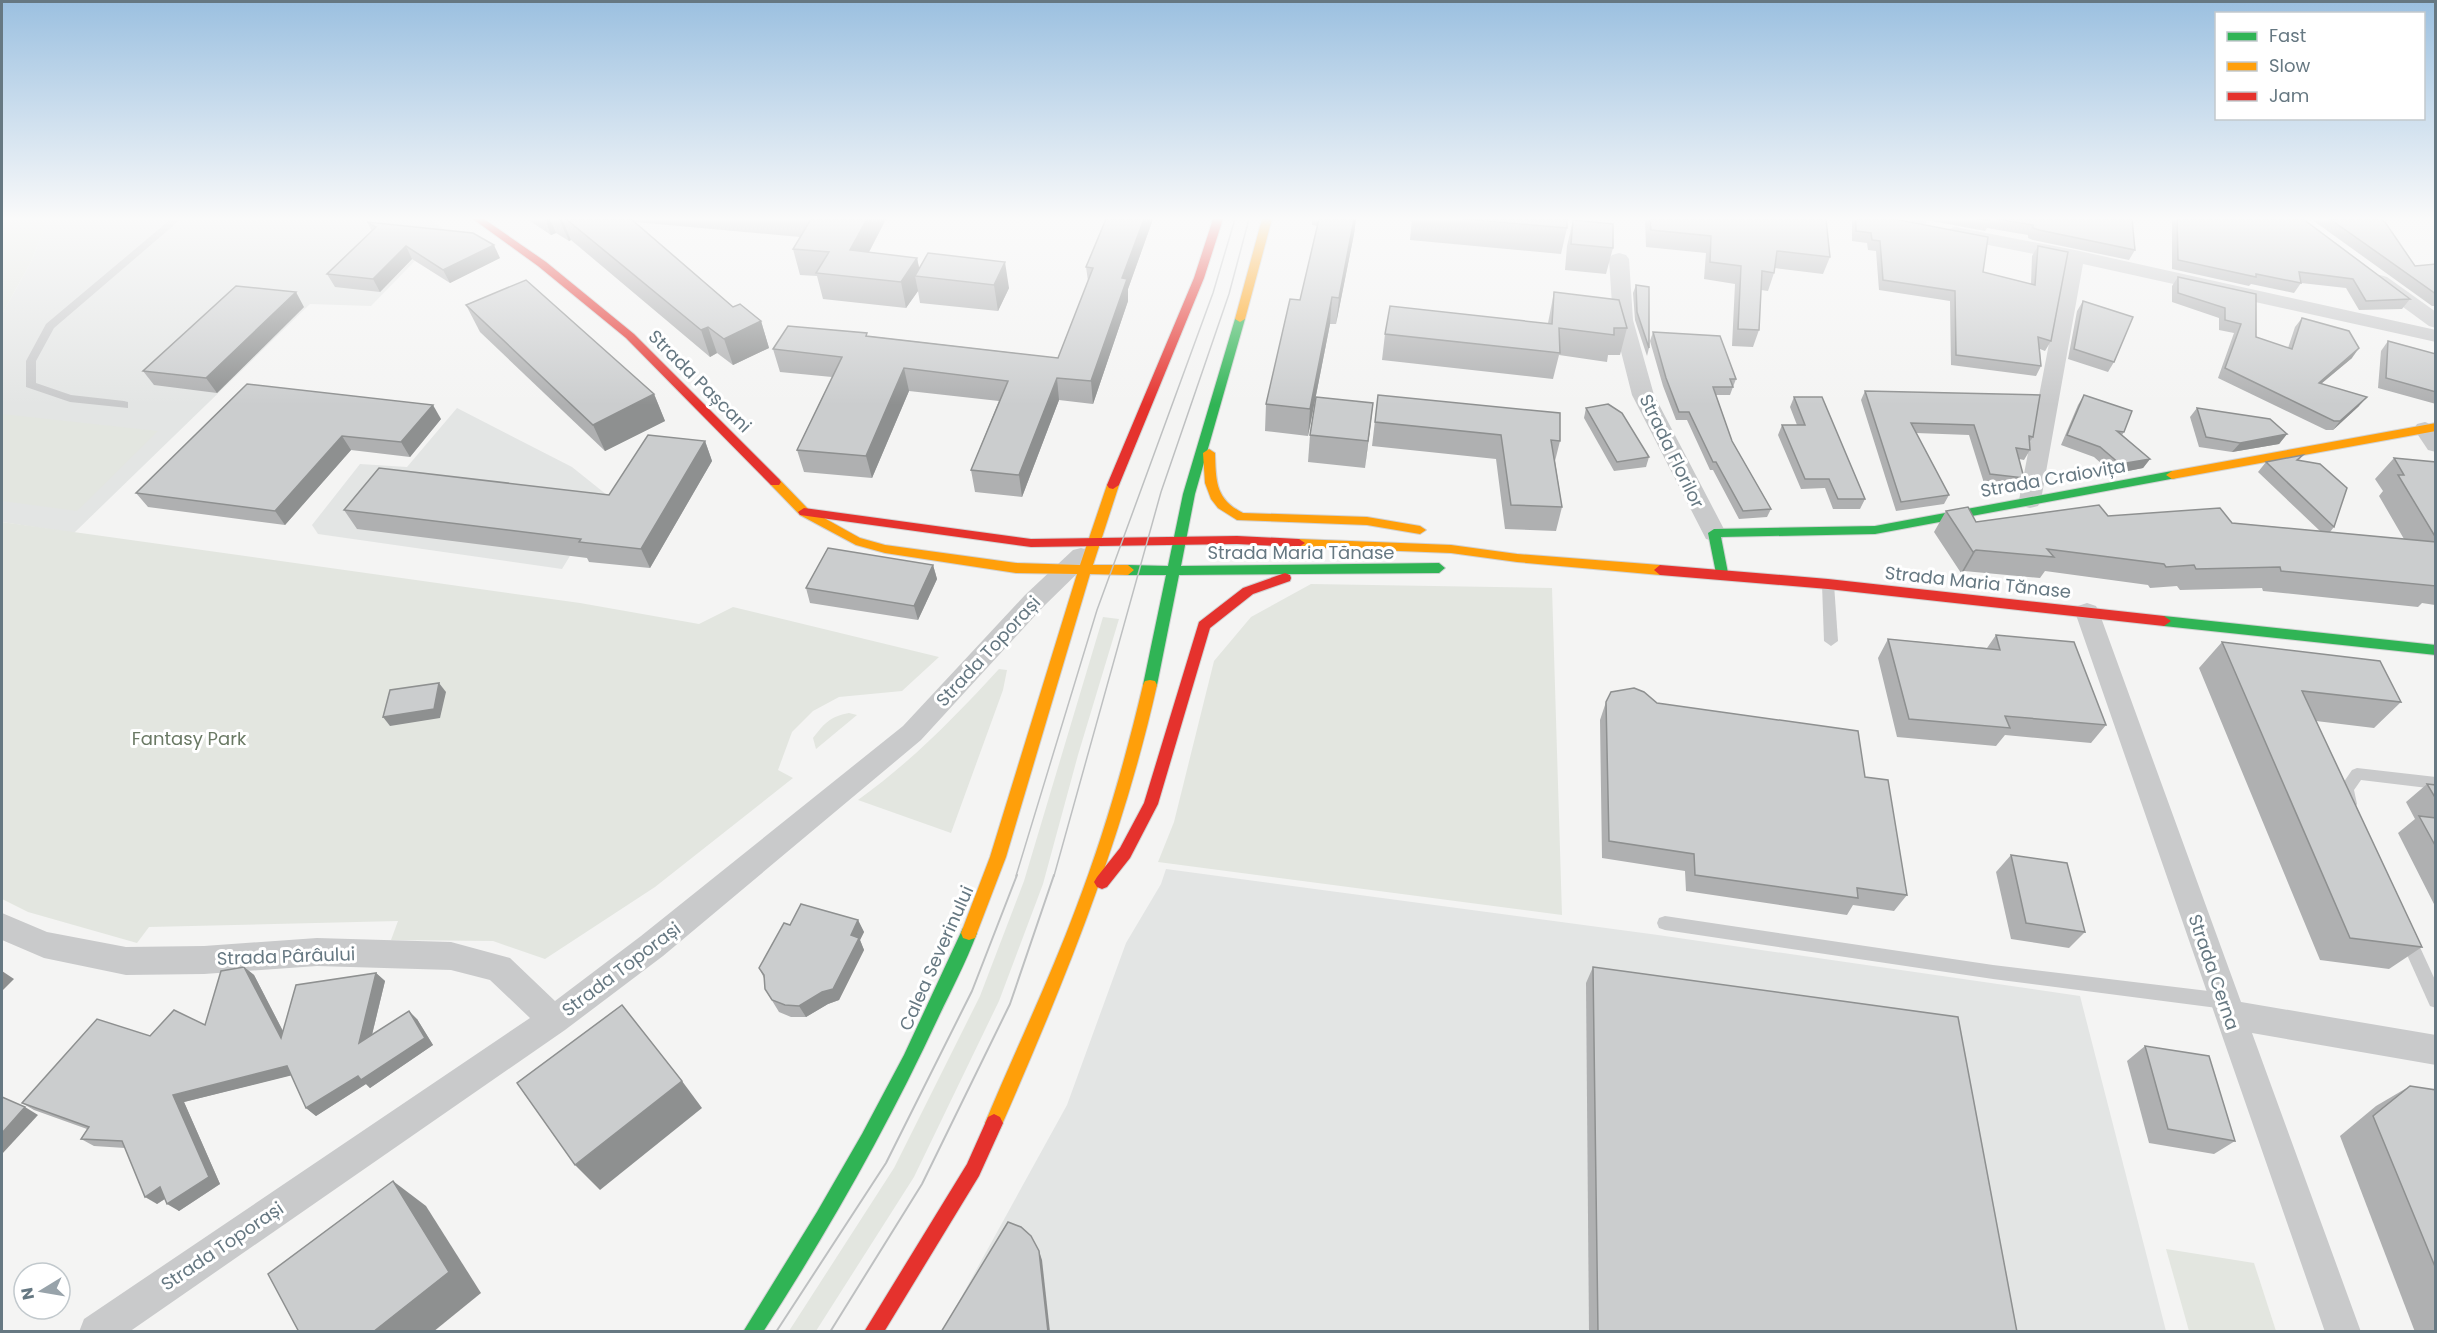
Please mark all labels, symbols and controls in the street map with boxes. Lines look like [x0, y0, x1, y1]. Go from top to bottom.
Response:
legend [2215, 12, 2425, 120]
text: Fast [2269, 23, 2306, 48]
text: Slow [2269, 53, 2311, 78]
text: Jam [2269, 83, 2309, 108]
street label: Strada Pașcani [643, 324, 757, 438]
street label: Strada Florilor [1634, 390, 1711, 512]
street label: Strada Craiovița [1978, 453, 2128, 503]
street label: Strada Maria Tănase [1207, 540, 1395, 565]
street label: Strada Maria Tănase [1884, 560, 2072, 604]
street label: Strada Toporași [930, 590, 1046, 712]
park label: Fantasy Park [132, 726, 247, 751]
street label: Calea Severinului [893, 882, 979, 1034]
street label: Strada Cerna [2183, 911, 2245, 1033]
street label: Strada Toporași [556, 916, 686, 1022]
street label: Strada Pârâului [216, 941, 356, 971]
street label: Strada Toporași [156, 1196, 288, 1296]
north arrow [12, 1261, 72, 1321]
text: N [15, 1286, 40, 1302]

